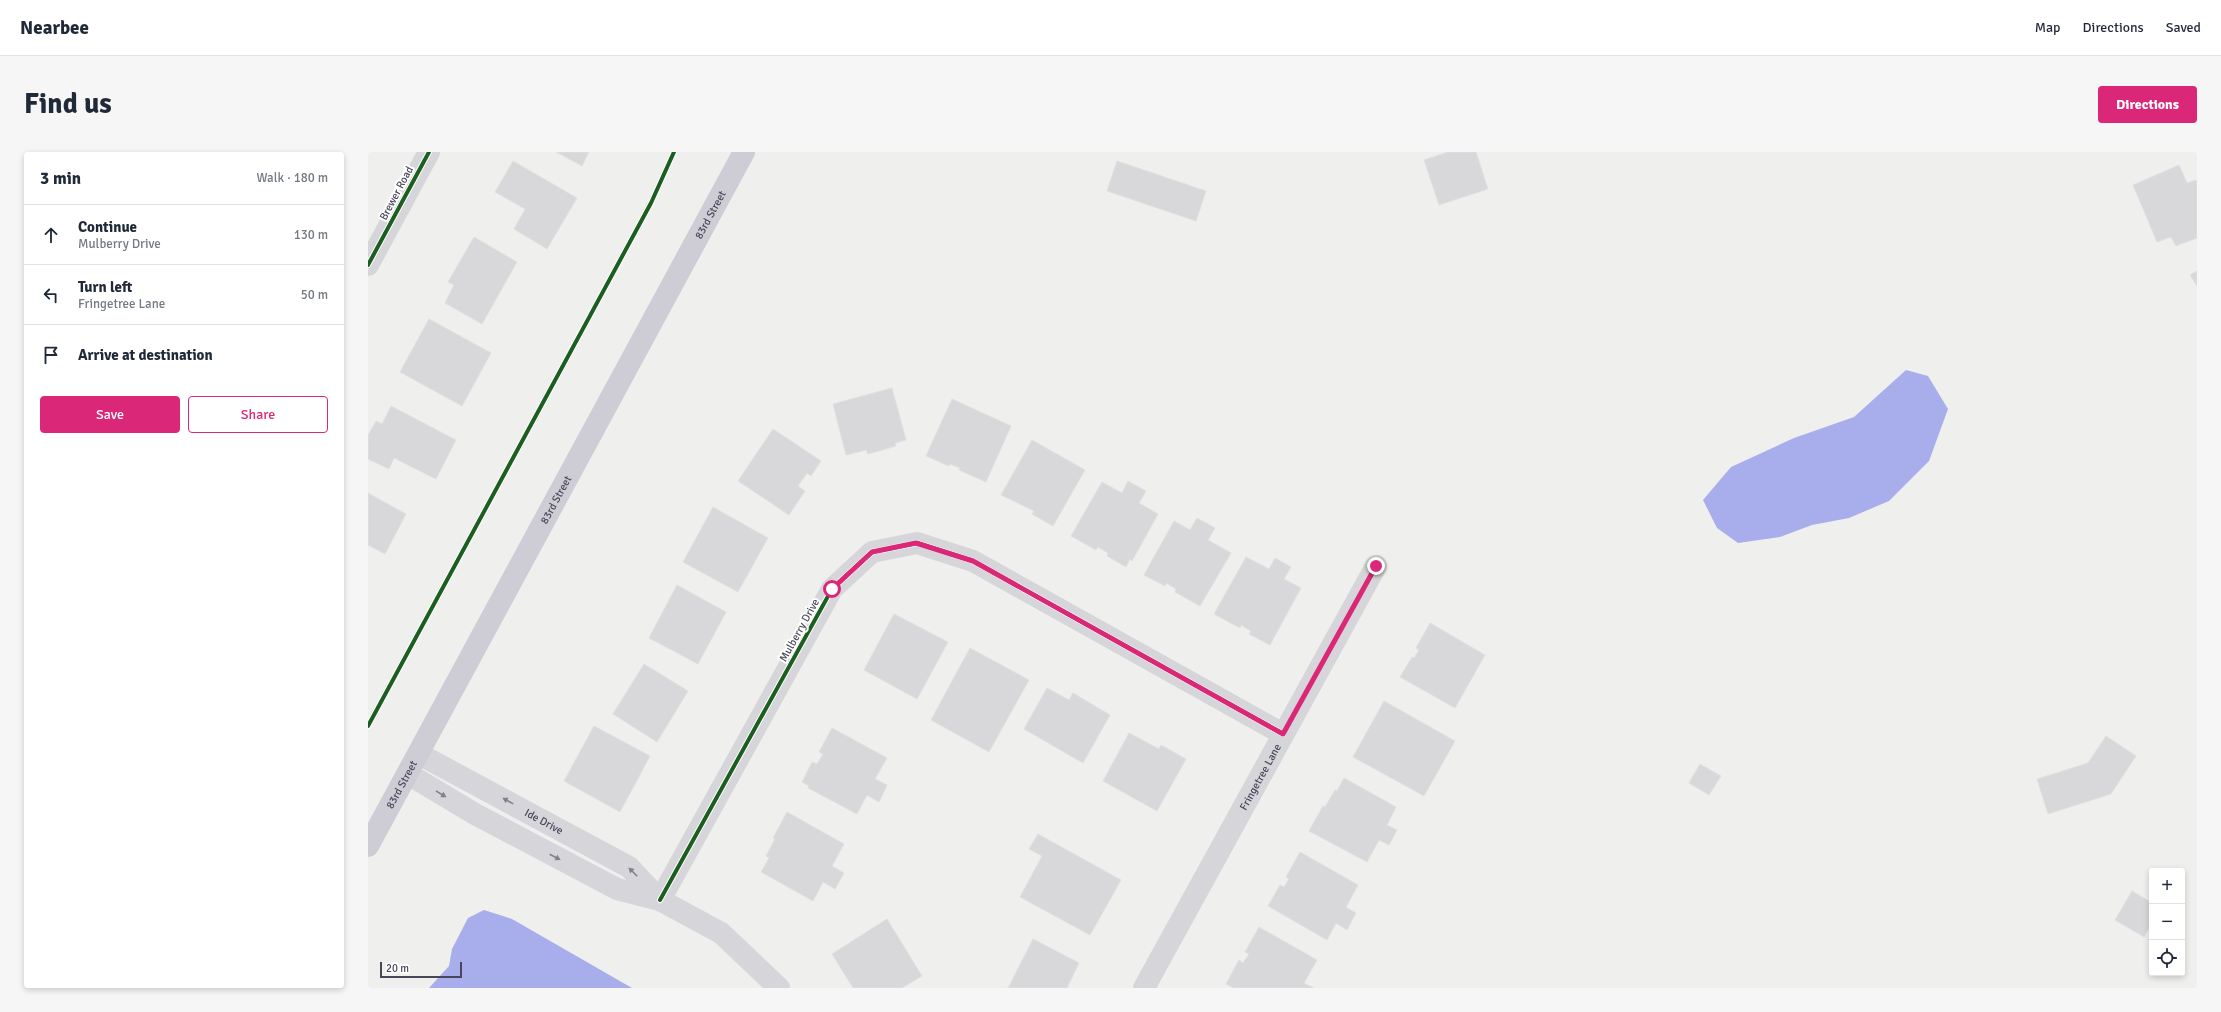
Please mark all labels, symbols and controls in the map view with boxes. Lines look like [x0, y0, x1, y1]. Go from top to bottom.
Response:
text: Nearbee [20, 16, 89, 40]
text: Map [2035, 19, 2061, 36]
text: Directions [2083, 19, 2144, 36]
text: Saved [2166, 19, 2201, 36]
button: Directions [2098, 86, 2197, 123]
text: Find us [24, 87, 112, 121]
street label: Brewer Road [377, 164, 416, 222]
text: 3 min [40, 168, 81, 189]
text: Walk · 180 m [257, 170, 328, 186]
street label: 83rd Street [692, 188, 729, 241]
text: Continue [78, 218, 137, 236]
icon: ahead [40, 224, 62, 246]
text: 130 m [294, 227, 328, 243]
text: Mulberry Drive [78, 236, 161, 252]
text: Turn left [78, 278, 132, 296]
icon: left [40, 284, 62, 306]
text: 50 m [301, 287, 328, 303]
text: Fringetree Lane [78, 296, 165, 312]
icon: arrive [40, 344, 62, 366]
text: Arrive at destination [78, 346, 213, 364]
button: Save [40, 396, 180, 433]
button: Share [188, 396, 328, 433]
street label: 83rd Street [538, 473, 574, 526]
route end [1367, 557, 1385, 575]
route start [823, 580, 841, 598]
street label: Mulberry Drive [777, 596, 822, 664]
street label: Fringetree Lane [1237, 742, 1284, 813]
street label: 83rd Street [383, 758, 420, 811]
one-way arrow [436, 790, 446, 798]
one-way arrow [502, 797, 514, 804]
street label: Ide Drive [522, 806, 565, 837]
one-way arrow [549, 853, 561, 860]
one-way arrow [628, 867, 638, 877]
map controls [2149, 868, 2185, 976]
button: + [2149, 868, 2185, 904]
button: − [2149, 904, 2185, 940]
button: locate [2149, 940, 2185, 976]
scale bar [380, 960, 462, 979]
text: 20 m [386, 962, 409, 975]

